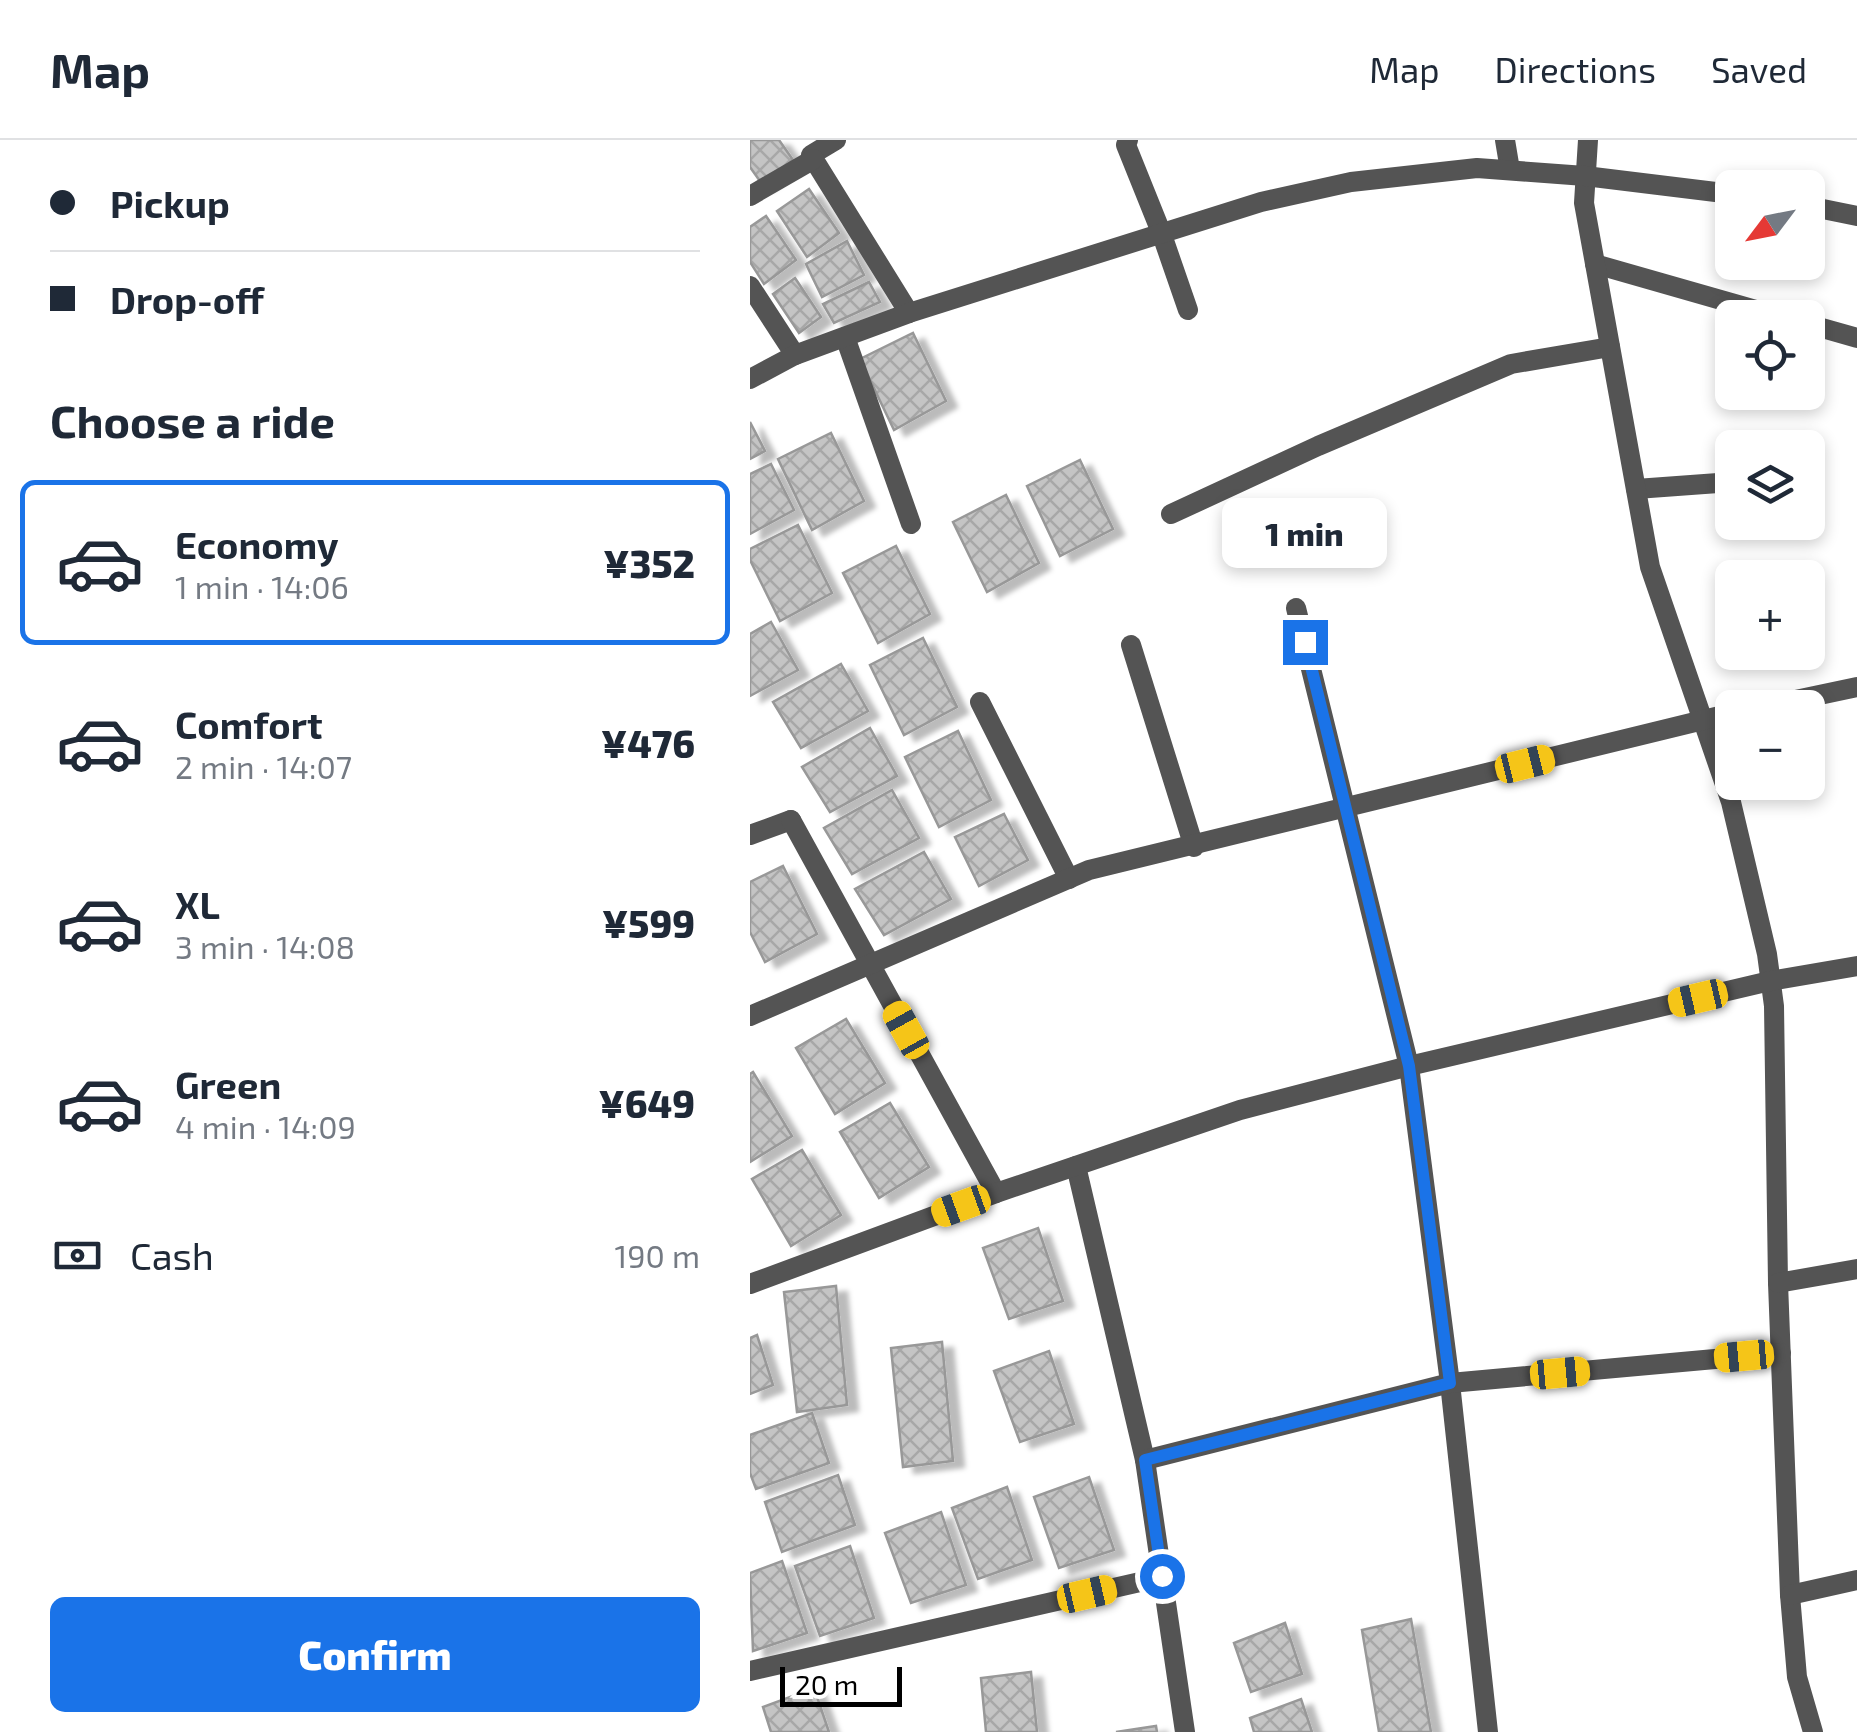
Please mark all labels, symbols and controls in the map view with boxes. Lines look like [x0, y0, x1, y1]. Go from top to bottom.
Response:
text: Map [50, 40, 150, 98]
text: Map [1369, 48, 1440, 90]
text: Directions [1495, 48, 1656, 90]
text: Saved [1711, 48, 1807, 90]
north arrow [1715, 170, 1825, 280]
map controls [1715, 170, 1825, 800]
text: Pickup [110, 180, 230, 226]
text: Drop-off [110, 276, 264, 322]
button: locate [1715, 300, 1825, 410]
text: Choose a ride [50, 393, 335, 447]
button: layers [1715, 430, 1825, 540]
callout: 1 min [1222, 497, 1388, 567]
text: 1 min [1265, 514, 1344, 552]
icon: car [55, 518, 145, 608]
text: Economy [175, 521, 339, 567]
text: ¥352 [603, 540, 695, 586]
button: + [1715, 560, 1825, 670]
text: 1 min · 14:06 [175, 567, 349, 605]
route end [1283, 620, 1328, 665]
button: − [1715, 690, 1825, 800]
icon: car [55, 698, 145, 788]
text: Comfort [175, 701, 323, 747]
text: ¥476 [601, 720, 695, 766]
car [1492, 742, 1558, 786]
text: 2 min · 14:07 [175, 747, 352, 785]
icon: car [55, 878, 145, 968]
text: XL [175, 881, 220, 927]
text: ¥599 [602, 900, 695, 946]
text: 3 min · 14:08 [175, 927, 355, 965]
car [1665, 977, 1731, 1019]
car [878, 996, 934, 1064]
icon: car [55, 1058, 145, 1148]
text: Green [175, 1061, 281, 1107]
text: ¥649 [599, 1080, 695, 1126]
text: 4 min · 14:09 [175, 1107, 356, 1145]
car [928, 1182, 994, 1230]
icon: cash [50, 1228, 105, 1283]
text: Cash [130, 1232, 214, 1278]
text: 190 m [614, 1236, 700, 1274]
car [1713, 1338, 1775, 1374]
car [1529, 1355, 1591, 1391]
route start [1140, 1554, 1185, 1599]
car [1054, 1573, 1120, 1615]
button: Confirm [50, 1597, 700, 1712]
scale bar [780, 1662, 902, 1706]
text: 20 m [795, 1667, 858, 1701]

